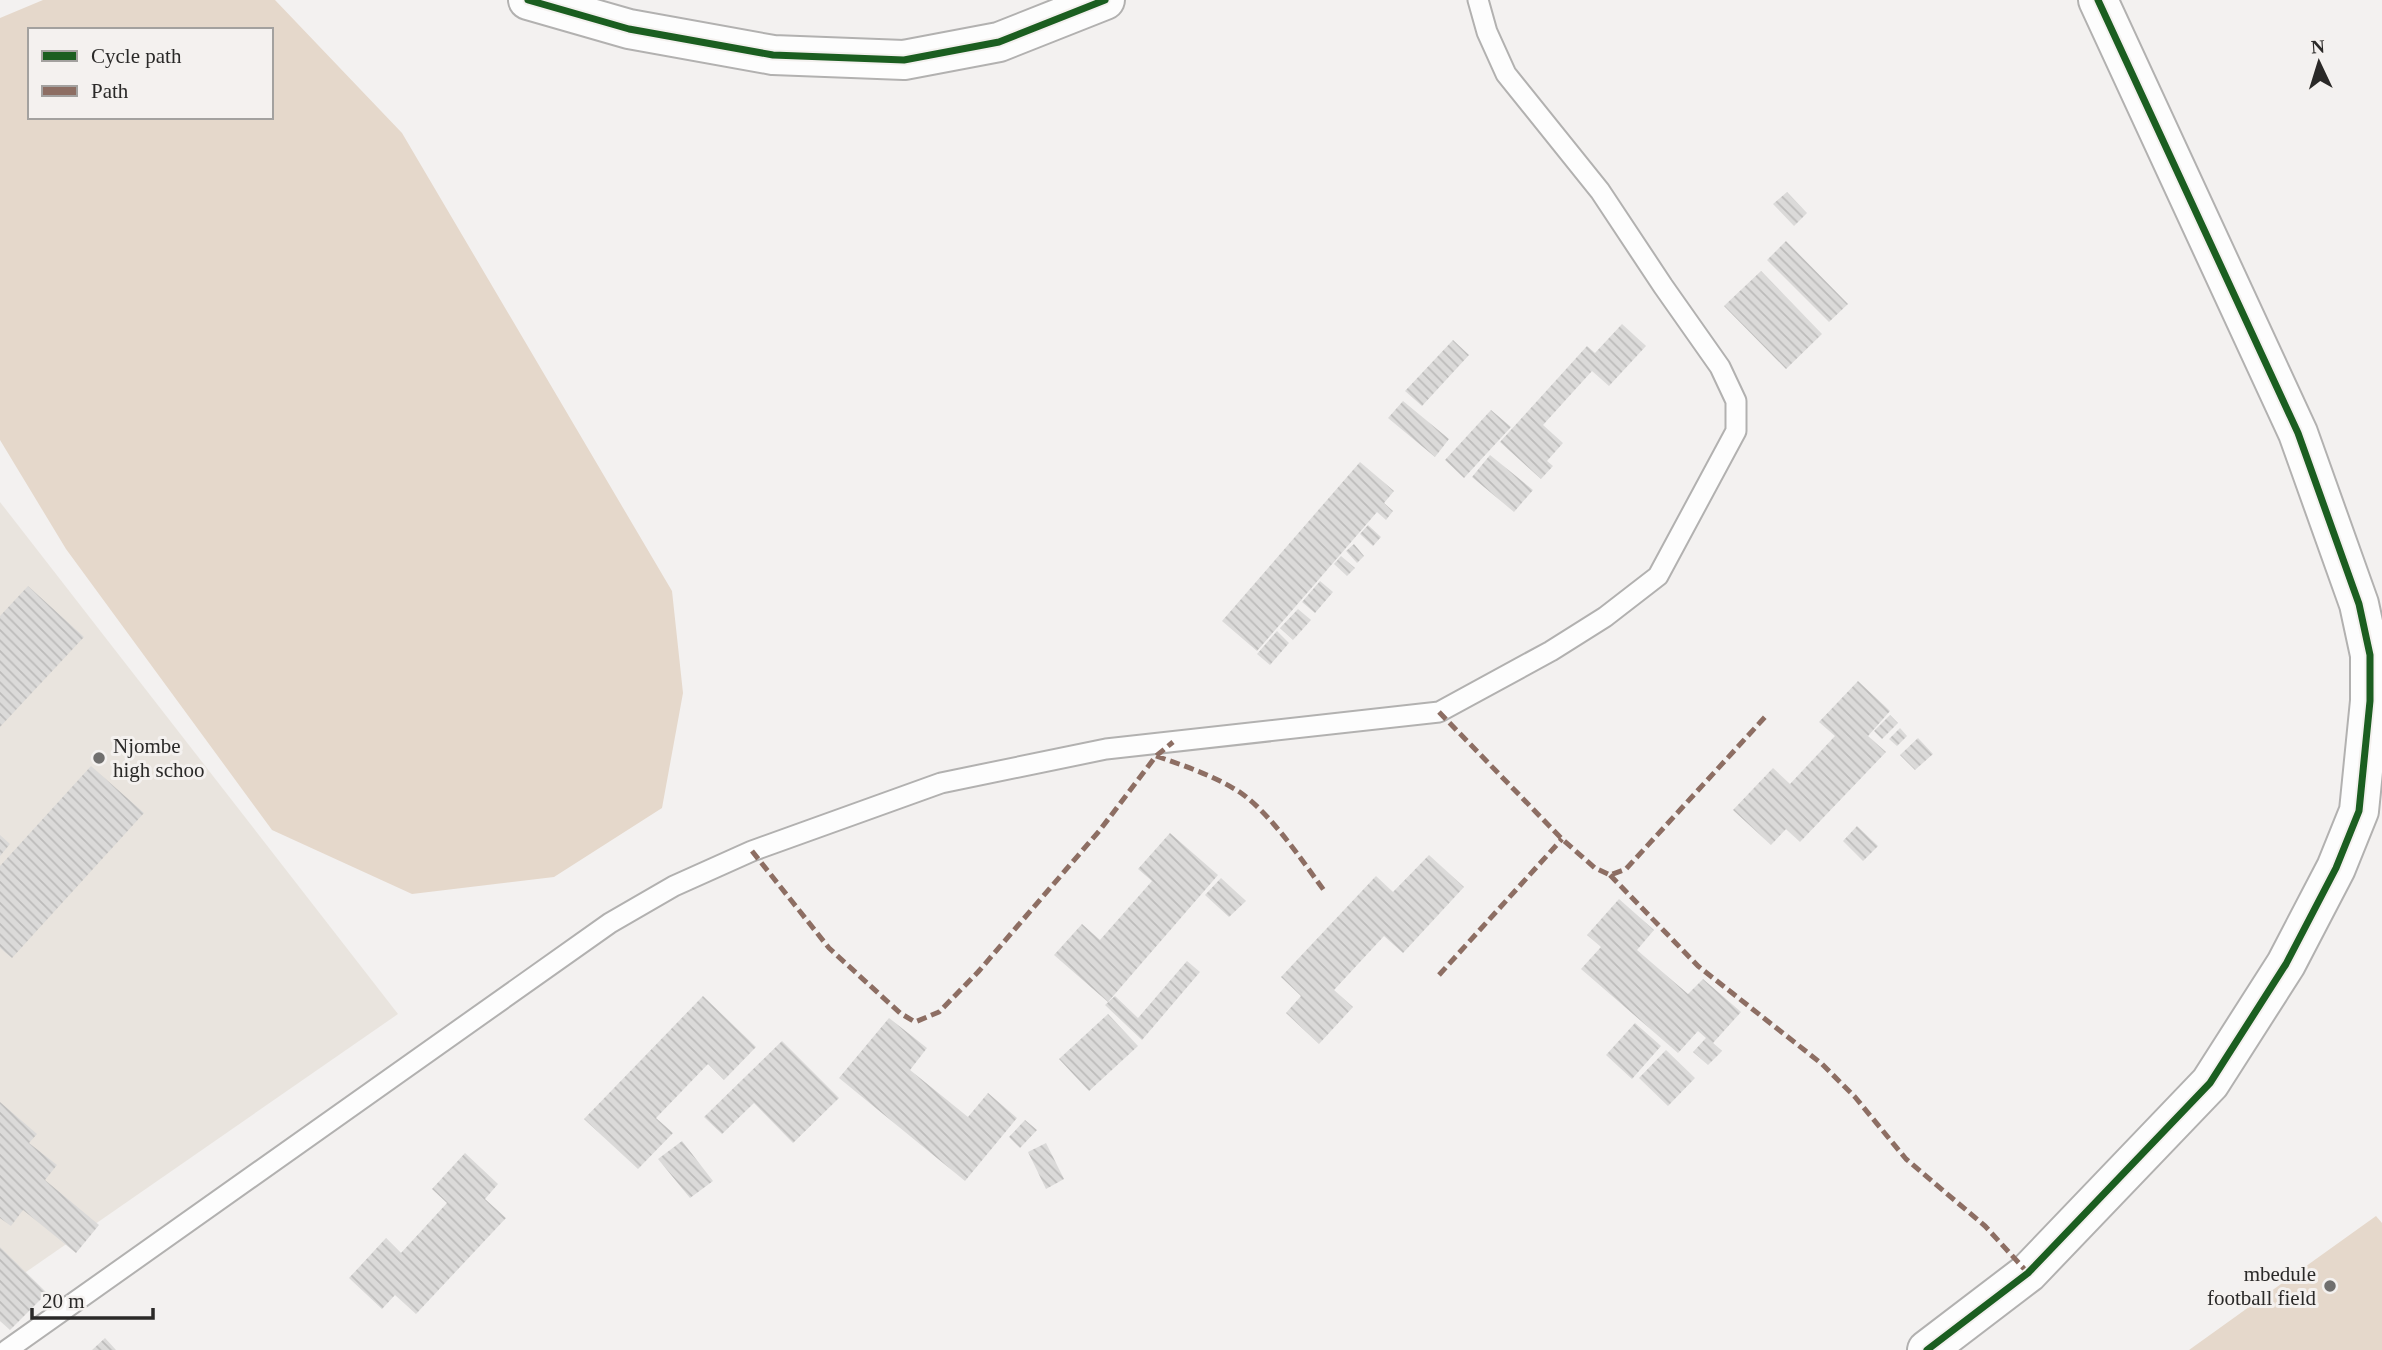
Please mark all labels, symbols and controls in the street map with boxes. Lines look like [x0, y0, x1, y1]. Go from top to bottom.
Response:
legend [28, 28, 273, 119]
north arrow [2284, 28, 2354, 98]
text: N [2310, 36, 2326, 57]
text: Cycle path [91, 44, 182, 68]
text: Path [91, 79, 129, 103]
place label: Njombe high schoo [113, 734, 205, 782]
marker: Njombe high schoo [91, 750, 107, 766]
place label: mbedule football field [2207, 1262, 2316, 1310]
scale bar [32, 1276, 152, 1320]
marker: mbedule football field [2322, 1278, 2338, 1294]
text: 20 m [42, 1289, 85, 1313]

